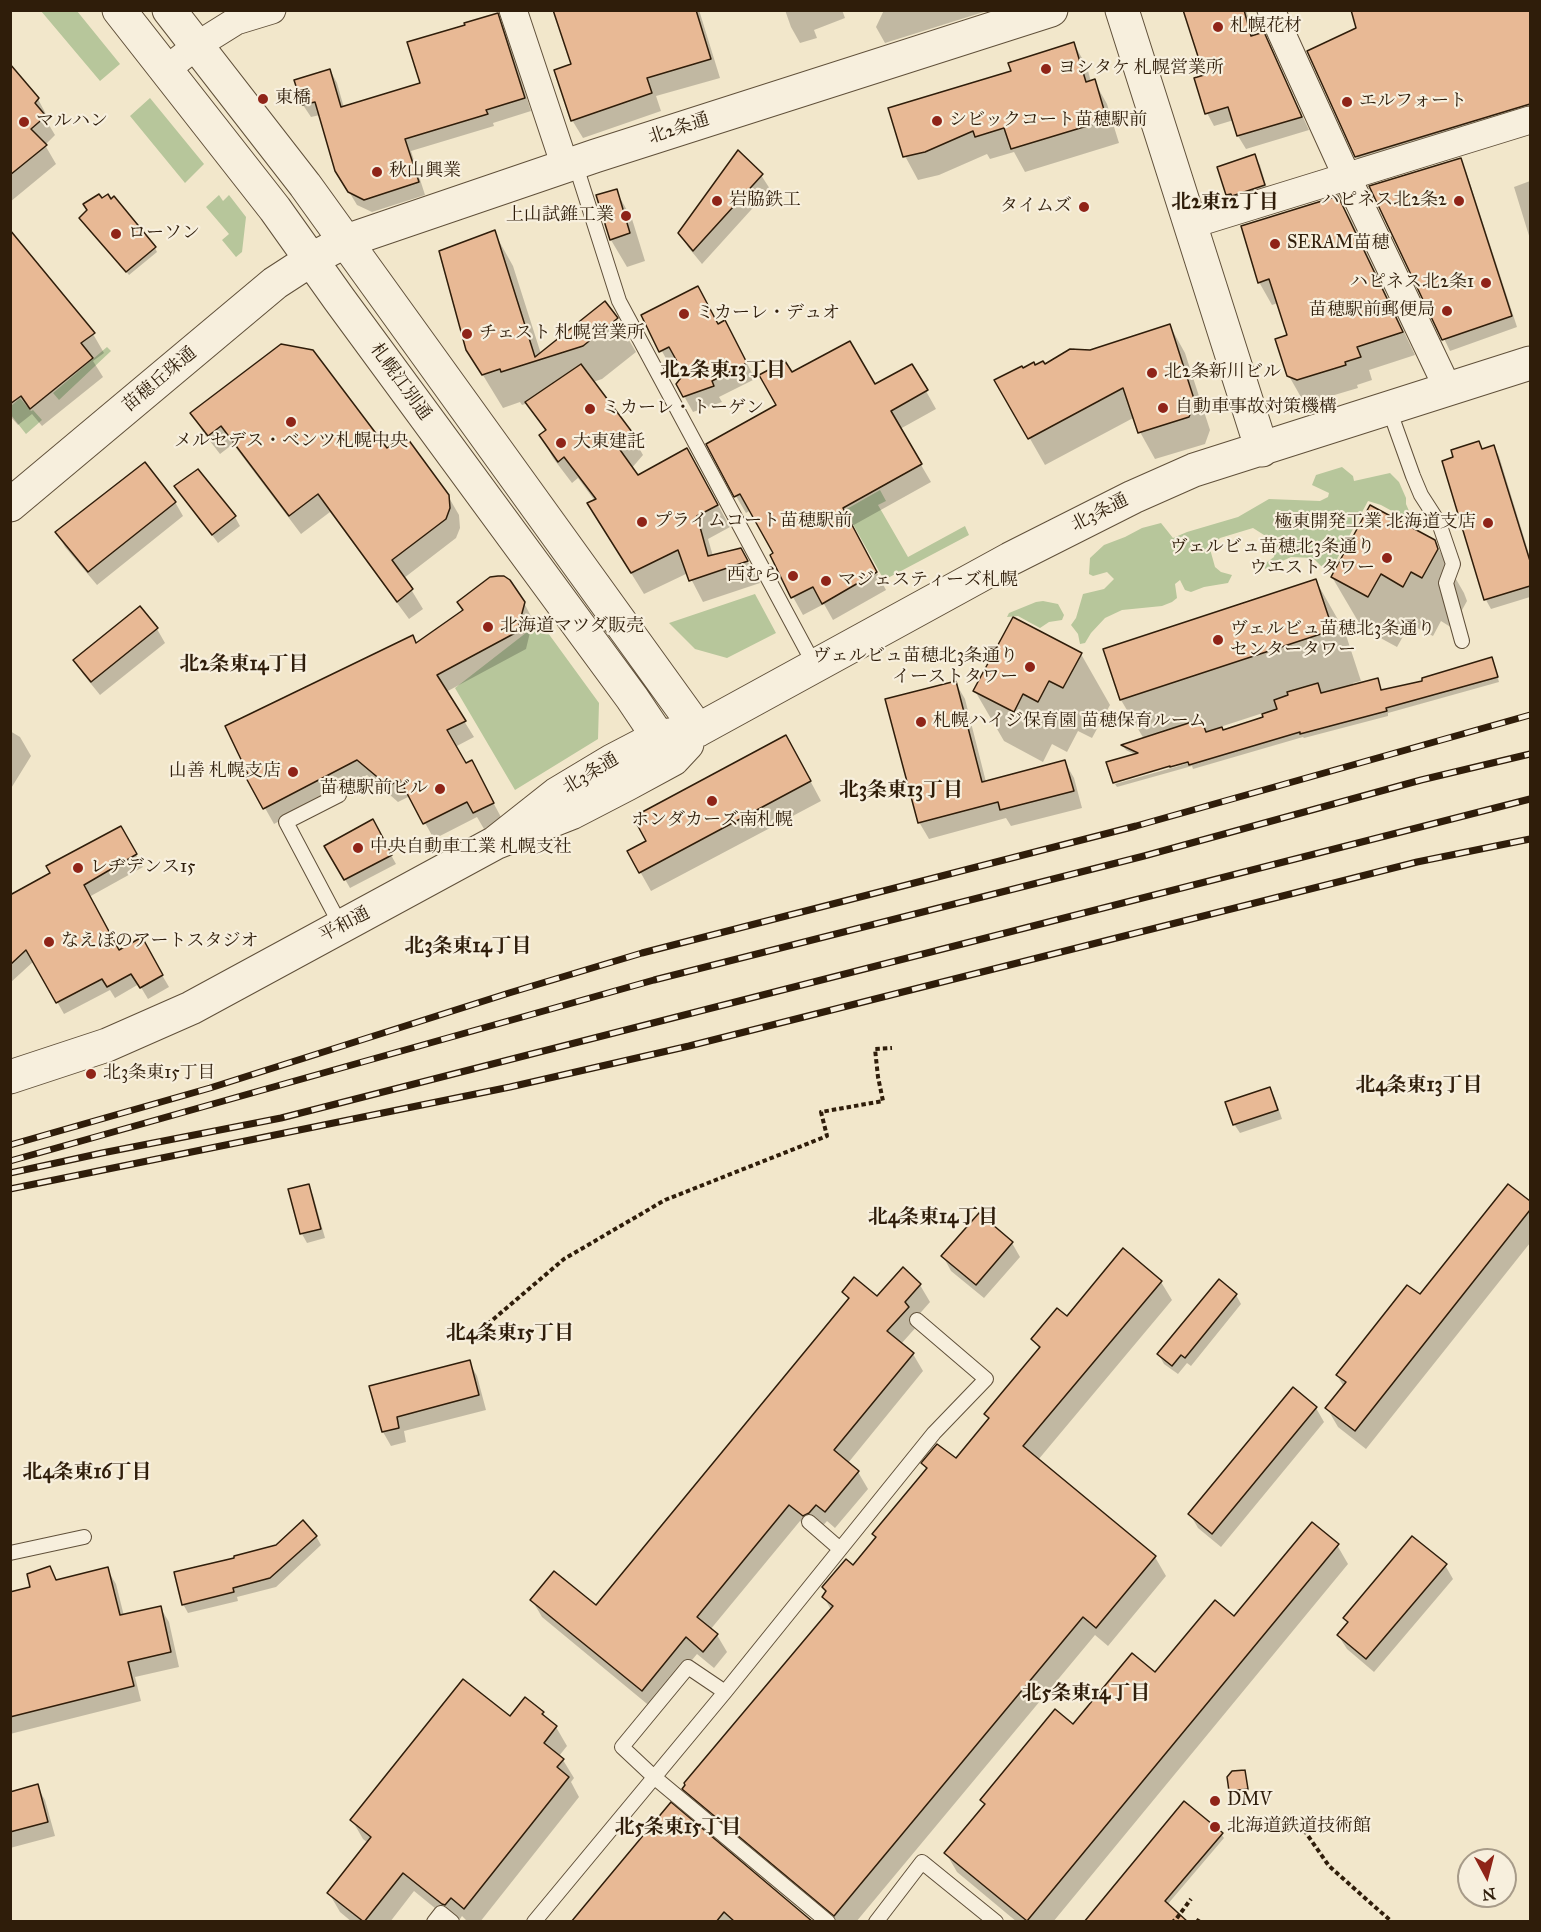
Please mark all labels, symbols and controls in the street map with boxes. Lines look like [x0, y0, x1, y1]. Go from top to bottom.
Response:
place label: 札幌花材 [1230, 16, 1302, 38]
marker: 札幌花材 [1211, 20, 1225, 34]
place label: ヨシタケ 札幌営業所 [1058, 58, 1224, 80]
marker: ヨシタケ 札幌営業所 [1039, 62, 1053, 76]
place label: 東橋 [275, 88, 311, 110]
place label: エルフォート [1359, 91, 1467, 113]
marker: 東橋 [256, 92, 270, 106]
marker: エルフォート [1340, 95, 1354, 109]
street label: 北2条通 [646, 109, 712, 149]
place label: シビックコート苗穂駅前 [949, 110, 1147, 132]
place label: マルハン [36, 111, 108, 133]
marker: シビックコート苗穂駅前 [930, 114, 944, 128]
marker: マルハン [17, 115, 31, 129]
place label: 秋山興業 [389, 161, 461, 183]
marker: 秋山興業 [370, 165, 384, 179]
place label: 岩脇鉄工 [729, 190, 801, 212]
place label: ハピネス北2条2 [1321, 190, 1447, 212]
district label: 北2東12丁目 [1171, 191, 1279, 215]
marker: 岩脇鉄工 [710, 194, 724, 208]
marker: ハピネス北2条2 [1452, 194, 1466, 208]
place label: タイムズ [1000, 196, 1072, 218]
marker: タイムズ [1077, 200, 1091, 214]
place label: 上山試錐工業 [506, 205, 614, 227]
marker: 上山試錐工業 [619, 209, 633, 223]
place label: ローソン [128, 223, 200, 245]
marker: ローソン [109, 227, 123, 241]
place label: SERAM苗穂 [1287, 233, 1390, 255]
marker: SERAM苗穂 [1268, 237, 1282, 251]
place label: ハピネス北2条1 [1350, 272, 1474, 294]
marker: ハピネス北2条1 [1479, 276, 1493, 290]
place label: 苗穂駅前郵便局 [1309, 300, 1435, 322]
place label: ミカーレ・デュオ [696, 303, 840, 325]
marker: 苗穂駅前郵便局 [1440, 304, 1454, 318]
marker: ミカーレ・デュオ [677, 307, 691, 321]
place label: チェスト 札幌営業所 [479, 323, 645, 345]
marker: チェスト 札幌営業所 [460, 327, 474, 341]
street label: 札幌江別通 [365, 339, 435, 425]
street label: 苗穂丘珠通 [119, 343, 201, 417]
district label: 北2条東13丁目 [660, 359, 786, 383]
place label: 北2条新川ビル [1164, 362, 1281, 384]
marker: 北2条新川ビル [1145, 366, 1159, 380]
place label: 自動車事故対策機構 [1175, 397, 1337, 419]
place label: ミカーレ・トーゲン [602, 398, 764, 420]
marker: 自動車事故対策機構 [1156, 401, 1170, 415]
marker: ミカーレ・トーゲン [583, 402, 597, 416]
marker: メルセデス・ベンツ札幌中央 [284, 415, 298, 429]
place label: メルセデス・ベンツ札幌中央 [174, 431, 408, 453]
place label: 大東建託 [573, 432, 645, 454]
marker: 大東建託 [554, 436, 568, 450]
street label: 北3条通 [1068, 489, 1132, 537]
place label: プライムコート苗穂駅前 [654, 511, 852, 533]
place label: 極東開発工業 北海道支店 [1274, 512, 1476, 534]
marker: プライムコート苗穂駅前 [635, 515, 649, 529]
marker: 極東開発工業 北海道支店 [1481, 516, 1495, 530]
place label: ヴェルビュ苗穂北3条通り ウエストタワー [1170, 537, 1375, 580]
marker: ヴェルビュ苗穂北3条通り ウエストタワー [1380, 551, 1394, 565]
place label: 西むら [727, 565, 781, 587]
marker: 西むら [786, 569, 800, 583]
place label: マジェスティーズ札幌 [838, 570, 1018, 592]
marker: マジェスティーズ札幌 [819, 574, 833, 588]
place label: 北海道マツダ販売 [500, 616, 644, 638]
place label: ヴェルビュ苗穂北3条通り センタータワー [1230, 619, 1435, 662]
marker: 北海道マツダ販売 [481, 620, 495, 634]
marker: ヴェルビュ苗穂北3条通り センタータワー [1211, 633, 1225, 647]
place label: ヴェルビュ苗穂北3条通り イーストタワー [813, 646, 1018, 688]
district label: 北2条東14丁目 [180, 653, 308, 677]
marker: ヴェルビュ苗穂北3条通り イーストタワー [1023, 660, 1037, 674]
place label: 札幌ハイジ保育園 苗穂保育ルーム [933, 711, 1207, 733]
marker: 札幌ハイジ保育園 苗穂保育ルーム [914, 715, 928, 729]
street label: 北3条通 [559, 749, 623, 799]
place label: 山善 札幌支店 [169, 761, 281, 783]
marker: 山善 札幌支店 [286, 765, 300, 779]
place label: 苗穂駅前ビル [320, 778, 428, 800]
district label: 北3条東13丁目 [839, 779, 963, 803]
marker: 苗穂駅前ビル [433, 782, 447, 796]
marker: ホンダカーズ南札幌 [705, 794, 719, 808]
place label: ホンダカーズ南札幌 [631, 810, 793, 832]
place label: 中央自動車工業 札幌支社 [370, 837, 572, 859]
marker: 中央自動車工業 札幌支社 [351, 841, 365, 855]
place label: レヂデンス15 [90, 857, 195, 879]
marker: レヂデンス15 [71, 861, 85, 875]
street label: 平和通 [316, 903, 374, 947]
place label: なえぼのアートスタジオ [61, 931, 258, 953]
marker: なえぼのアートスタジオ [42, 935, 56, 949]
district label: 北3条東14丁目 [404, 935, 532, 959]
place label: 北3条東15丁目 [103, 1063, 216, 1085]
marker: 北3条東15丁目 [84, 1067, 98, 1081]
district label: 北4条東13丁目 [1355, 1074, 1483, 1098]
district label: 北4条東14丁目 [868, 1206, 998, 1230]
district label: 北4条東15丁目 [446, 1322, 574, 1346]
district label: 北4条東16丁目 [22, 1461, 152, 1485]
district label: 北5条東14丁目 [1022, 1682, 1150, 1706]
place label: DMV [1227, 1790, 1272, 1812]
marker: DMV [1208, 1794, 1222, 1808]
district label: 北5条東15丁目 [615, 1816, 741, 1840]
place label: 北海道鉄道技術館 [1227, 1816, 1371, 1838]
marker: 北海道鉄道技術館 [1208, 1820, 1222, 1834]
north arrow [1457, 1848, 1517, 1908]
text: N [1481, 1884, 1497, 1905]

